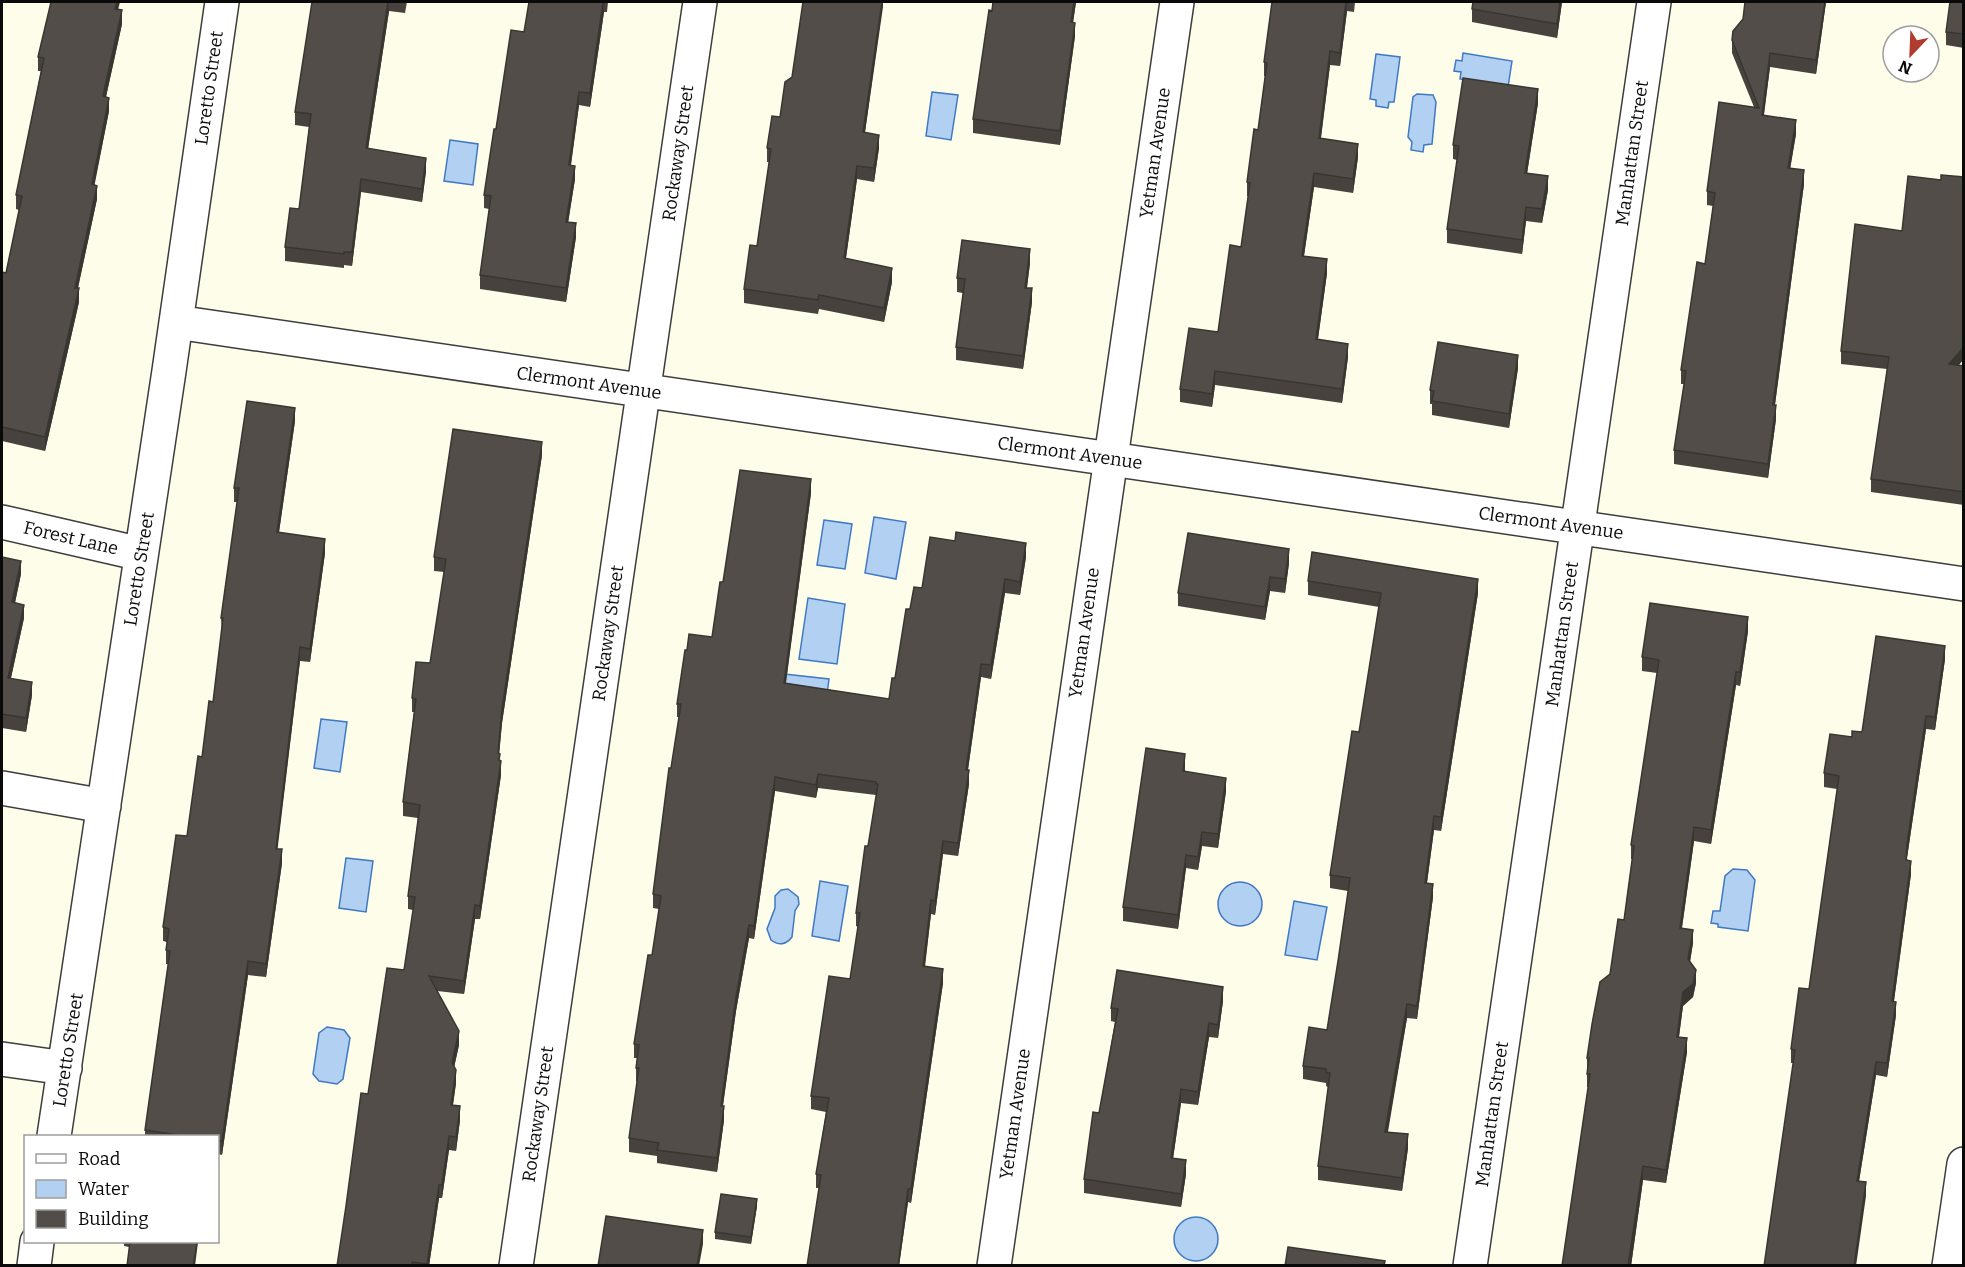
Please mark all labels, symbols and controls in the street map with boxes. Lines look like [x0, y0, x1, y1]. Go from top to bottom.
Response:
north arrow [1881, 24, 1941, 84]
street label: Loretto Street [190, 29, 228, 146]
text: N [1896, 56, 1915, 79]
street label: Manhattan Street [1611, 78, 1653, 227]
street label: Rockaway Street [658, 83, 698, 222]
street label: Yetman Avenue [1135, 86, 1175, 220]
street label: Clermont Avenue [515, 362, 663, 404]
street label: Clermont Avenue [996, 432, 1144, 474]
street label: Clermont Avenue [1477, 502, 1625, 544]
street label: Loretto Street [119, 510, 159, 628]
street label: Forest Lane [21, 516, 121, 560]
street label: Manhattan Street [1541, 559, 1583, 708]
street label: Rockaway Street [588, 563, 628, 702]
street label: Yetman Avenue [1064, 566, 1104, 700]
street label: Loretto Street [48, 991, 88, 1109]
street label: Manhattan Street [1471, 1039, 1513, 1188]
street label: Rockaway Street [518, 1044, 558, 1183]
street label: Yetman Avenue [995, 1047, 1035, 1181]
legend [24, 1135, 219, 1243]
text: Road [78, 1148, 121, 1170]
text: Water [78, 1178, 129, 1200]
text: Building [78, 1208, 149, 1230]

